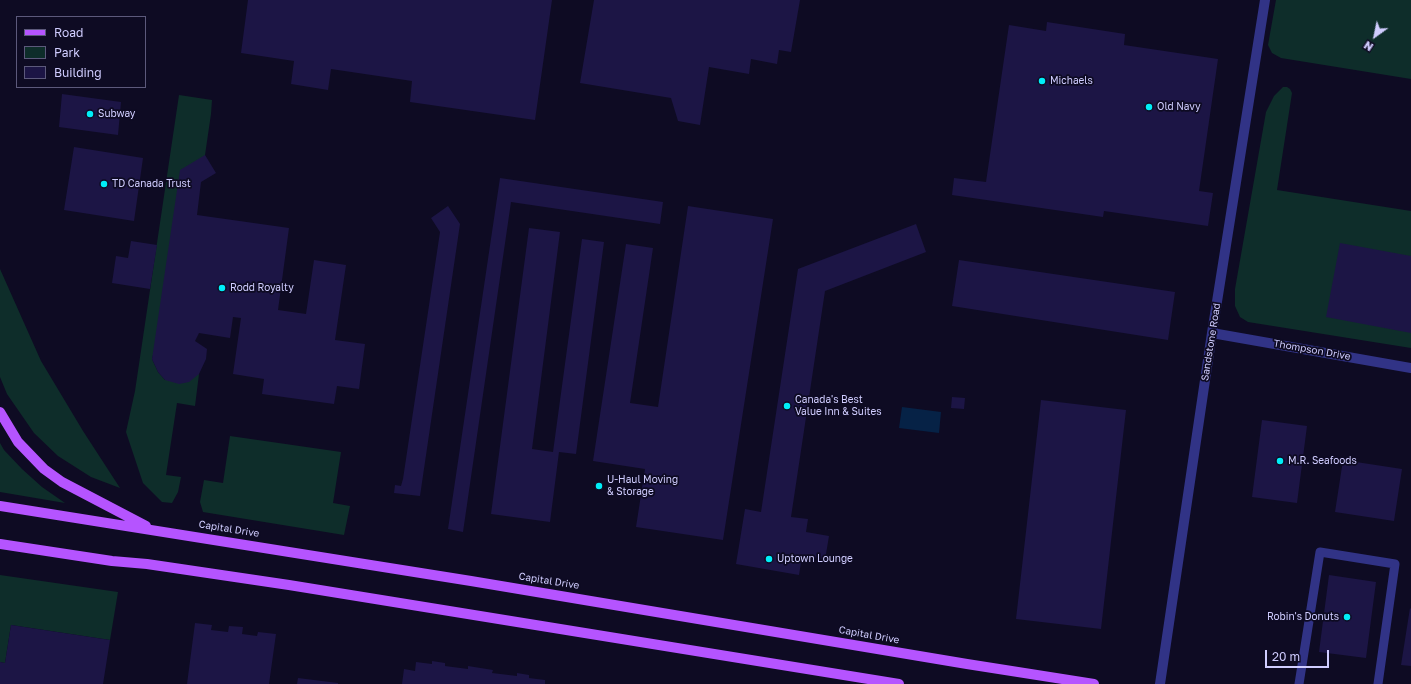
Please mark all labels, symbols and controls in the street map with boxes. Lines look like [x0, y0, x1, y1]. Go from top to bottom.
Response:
legend [16, 16, 146, 88]
north arrow [1355, 16, 1395, 56]
text: Road [54, 25, 83, 40]
text: N [1361, 39, 1375, 54]
text: Park [54, 45, 80, 60]
text: Building [54, 65, 102, 80]
place label: Michaels [1050, 75, 1093, 87]
marker: Michaels [1037, 76, 1047, 86]
place label: Old Navy [1157, 101, 1201, 113]
marker: Old Navy [1144, 102, 1154, 112]
place label: Subway [98, 108, 135, 120]
marker: Subway [85, 109, 95, 119]
place label: TD Canada Trust [112, 178, 191, 190]
marker: TD Canada Trust [99, 179, 109, 189]
place label: Rodd Royalty [230, 282, 294, 294]
marker: Rodd Royalty [217, 283, 227, 293]
street label: Sandstone Road [1199, 302, 1223, 382]
street label: Thompson Drive [1273, 337, 1351, 363]
place label: Canada's Best Value Inn & Suites [795, 394, 882, 418]
marker: Canada's Best Value Inn & Suites [782, 401, 792, 411]
place label: M.R. Seafoods [1288, 455, 1357, 467]
marker: M.R. Seafoods [1275, 456, 1285, 466]
place label: U-Haul Moving & Storage [607, 474, 678, 498]
marker: U-Haul Moving & Storage [594, 481, 604, 491]
street label: Capital Drive [198, 518, 260, 540]
place label: Uptown Lounge [777, 553, 853, 565]
marker: Uptown Lounge [764, 554, 774, 564]
street label: Capital Drive [518, 570, 580, 592]
place label: Robin's Donuts [1267, 611, 1339, 623]
marker: Robin's Donuts [1342, 612, 1352, 622]
street label: Capital Drive [838, 624, 900, 646]
scale bar [1267, 642, 1331, 668]
text: 20 m [1272, 649, 1300, 664]

